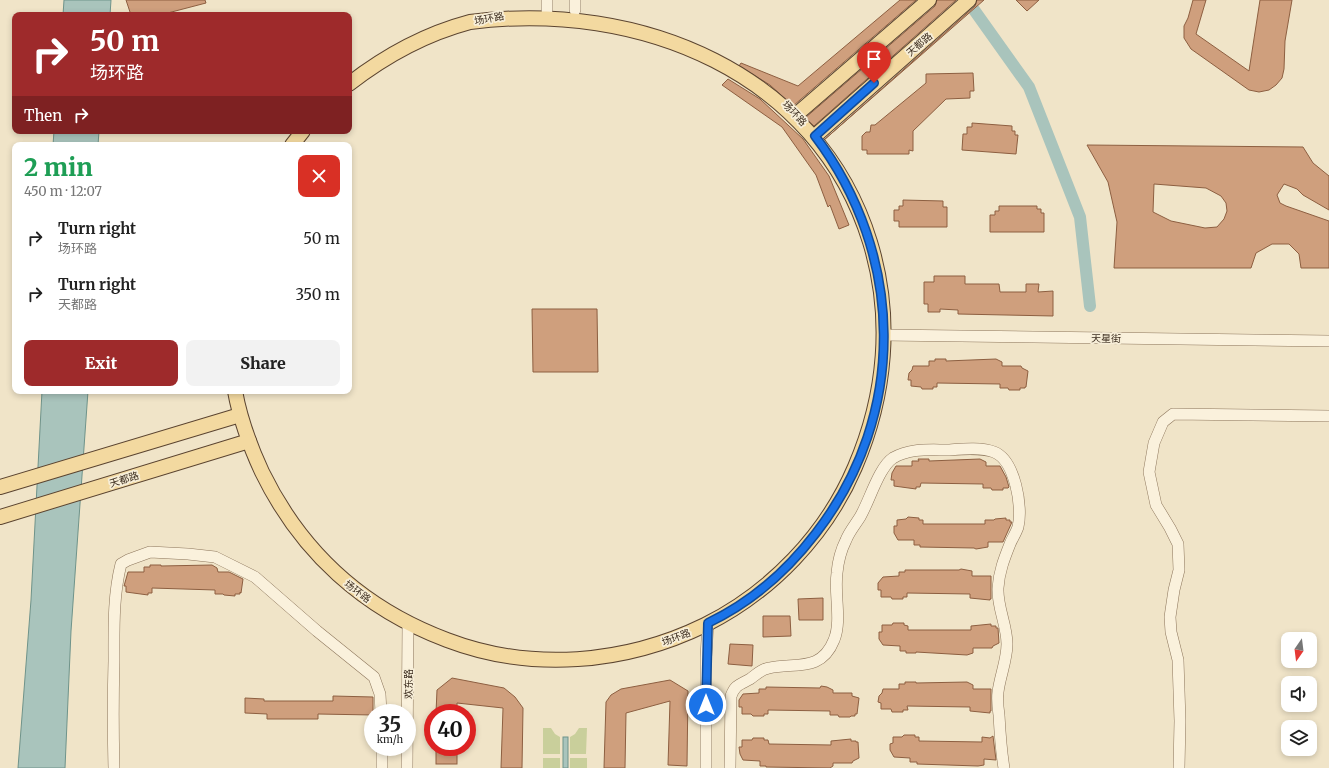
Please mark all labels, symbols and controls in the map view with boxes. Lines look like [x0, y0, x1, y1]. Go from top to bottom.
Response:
street label: 场环路 [473, 9, 505, 28]
text: 50 m [90, 23, 159, 59]
icon: right [24, 28, 76, 80]
street label: 天都路 [904, 30, 935, 59]
pin [857, 42, 891, 83]
icon: arrive [863, 48, 885, 70]
text: 场环路 [90, 61, 144, 84]
street label: 场环路 [780, 98, 810, 129]
icon: right [70, 104, 92, 126]
text: Then [24, 106, 62, 125]
text: 2 min [24, 152, 93, 183]
button: close [298, 155, 340, 197]
text: 450 m · 12:07 [24, 183, 102, 200]
text: Turn right [58, 219, 136, 238]
icon: right [24, 227, 46, 249]
text: 50 m [303, 229, 340, 248]
text: 场环路 [58, 240, 97, 257]
text: Turn right [58, 275, 136, 294]
icon: right [24, 283, 46, 305]
text: 350 m [296, 285, 340, 304]
text: 天都路 [58, 296, 97, 313]
street label: 天星街 [1091, 332, 1121, 345]
button: Exit [24, 340, 178, 386]
button: Share [186, 340, 340, 386]
street label: 天都路 [108, 469, 140, 490]
street label: 场环路 [342, 577, 374, 606]
street label: 场环路 [660, 626, 693, 649]
north arrow [1281, 632, 1317, 668]
map controls [1281, 632, 1317, 756]
street label: 欢东路 [402, 669, 415, 699]
button: sound [1281, 676, 1317, 712]
position arrow [685, 684, 727, 726]
speed limit sign: 40 [424, 704, 476, 756]
text: 35 [379, 712, 401, 737]
button: layers [1281, 720, 1317, 756]
text: km/h [377, 733, 403, 746]

